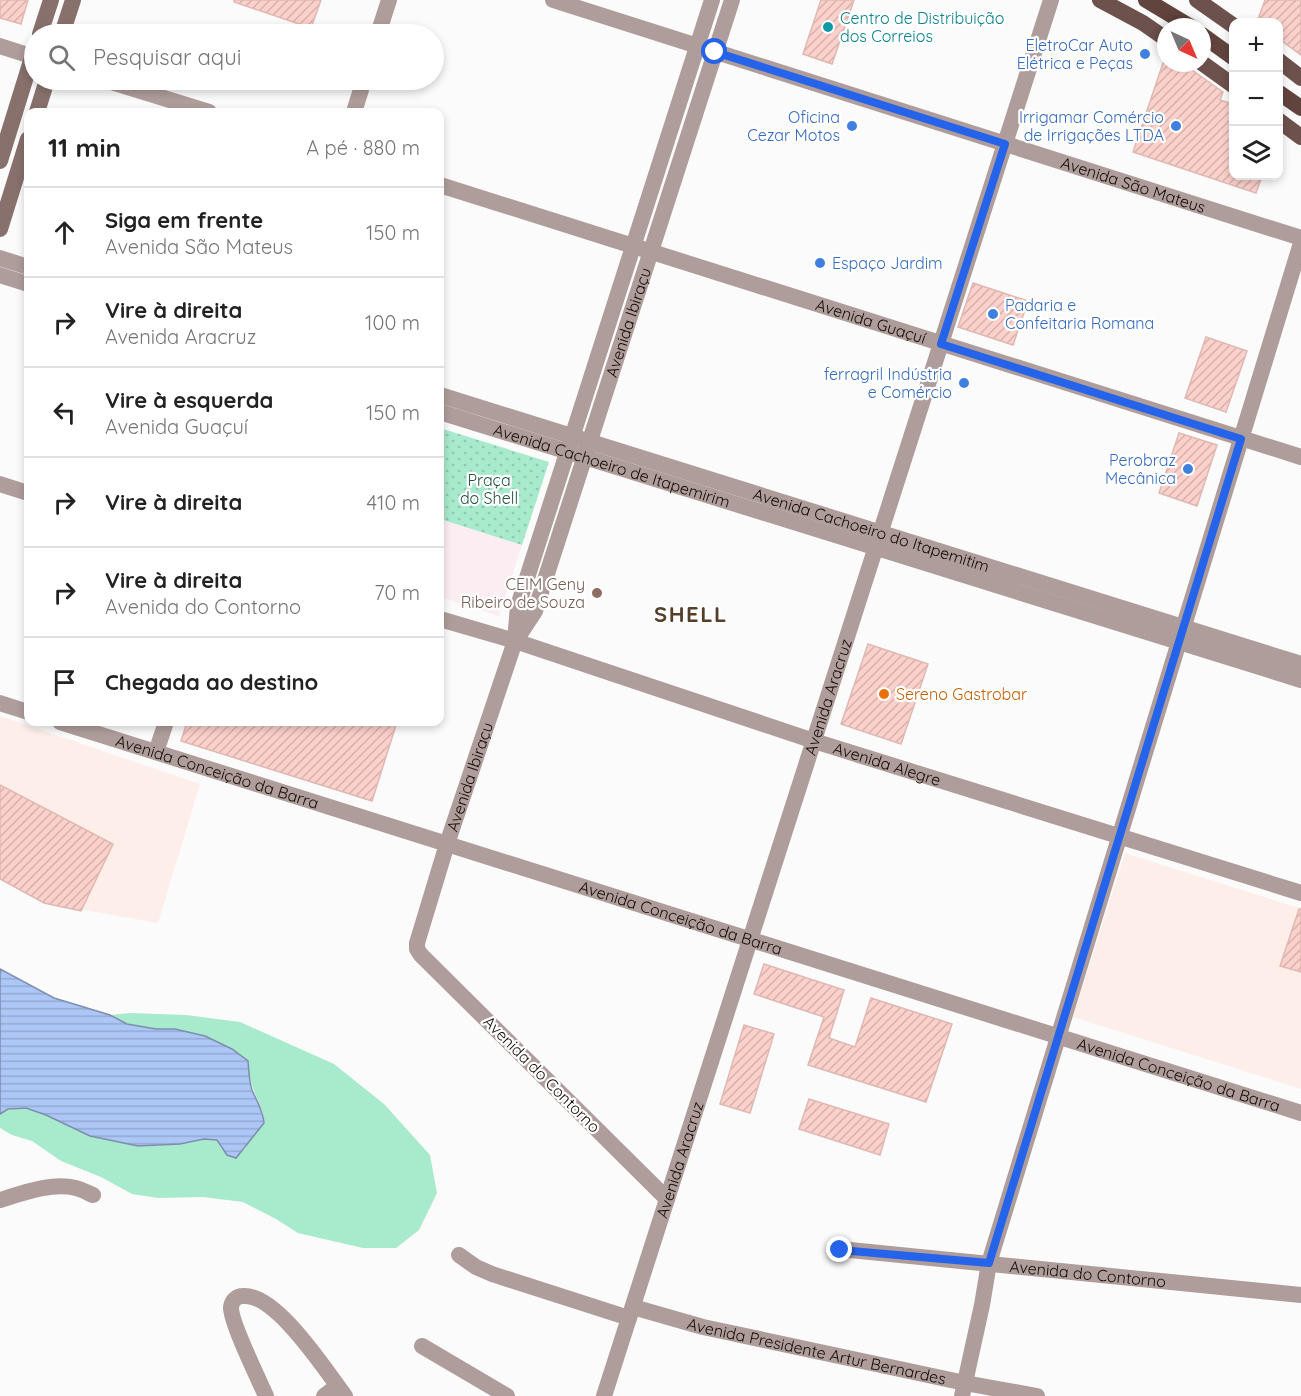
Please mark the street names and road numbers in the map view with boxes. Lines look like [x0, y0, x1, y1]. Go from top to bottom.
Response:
street label: Avenida São Mateus [1059, 152, 1208, 217]
street label: Avenida Ibiraçu [601, 265, 655, 380]
street label: Avenida Guaçuí [813, 294, 929, 348]
street label: Avenida Cachoeiro de Itapemirim [491, 419, 733, 512]
street label: Avenida Cachoeiro do Itapemitim [751, 483, 992, 576]
street label: Avenida Aracruz [800, 636, 856, 758]
street label: Avenida Ibiraçu [442, 720, 497, 834]
street label: Avenida Conceição da Barra [113, 730, 321, 813]
street label: Avenida Alegre [831, 738, 943, 790]
street label: Avenida Conceição da Barra [577, 876, 785, 959]
street label: Avenida do Contorno [479, 1011, 605, 1137]
street label: Avenida Conceição da Barra [1075, 1033, 1283, 1116]
street label: Avenida Aracruz [652, 1099, 708, 1221]
street label: Avenida do Contorno [1009, 1256, 1167, 1291]
street label: Avenida Presidente Artur Bernardes [685, 1313, 948, 1389]

